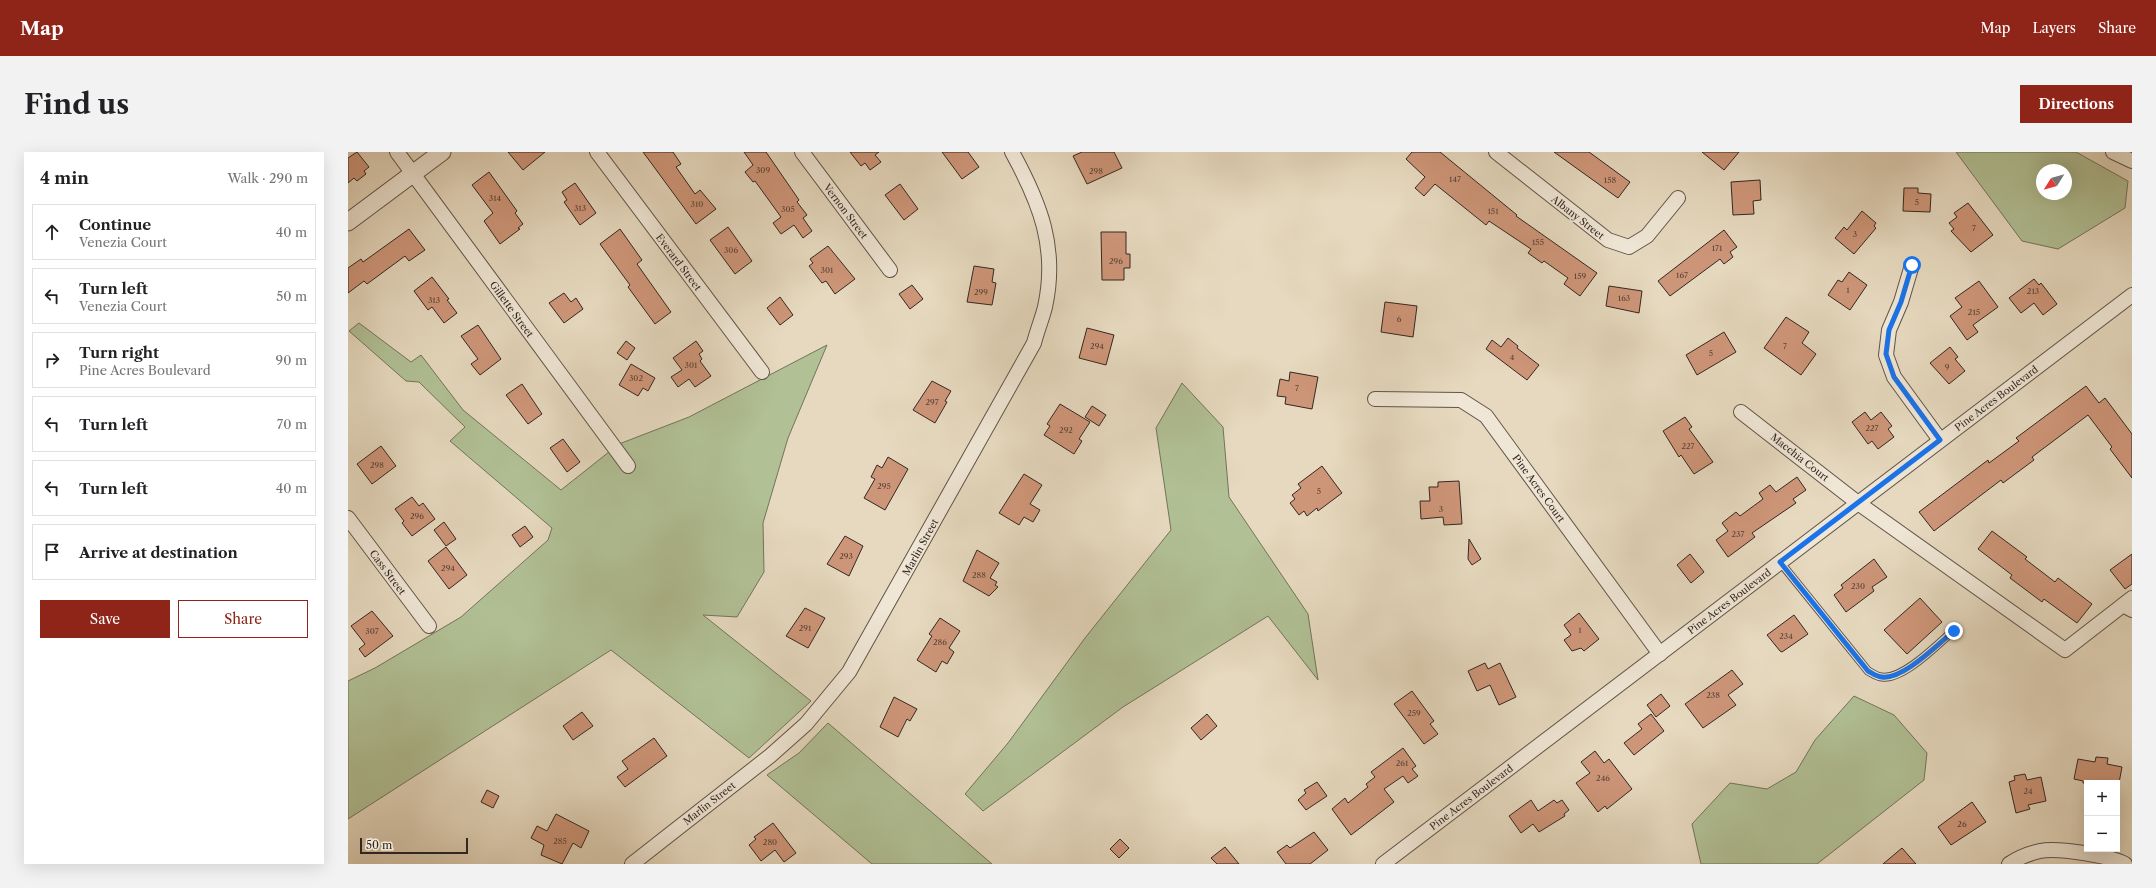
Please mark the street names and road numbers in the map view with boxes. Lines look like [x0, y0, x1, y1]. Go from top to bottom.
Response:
street label: Vernon Street [820, 180, 871, 242]
street label: Albany Street [1548, 192, 1607, 242]
street label: Everard Street [653, 231, 705, 294]
street label: Gillette Street [487, 279, 537, 340]
street label: Pine Acres Boulevard [1952, 363, 2041, 434]
street label: Macchia Court [1768, 431, 1832, 485]
street label: Pine Acres Court [1510, 452, 1568, 525]
street label: Marlin Street [900, 516, 942, 578]
street label: Cass Street [367, 547, 409, 598]
street label: Pine Acres Boulevard [1685, 566, 1774, 637]
street label: Pine Acres Boulevard [1427, 762, 1516, 833]
street label: Marlin Street [681, 779, 738, 828]

